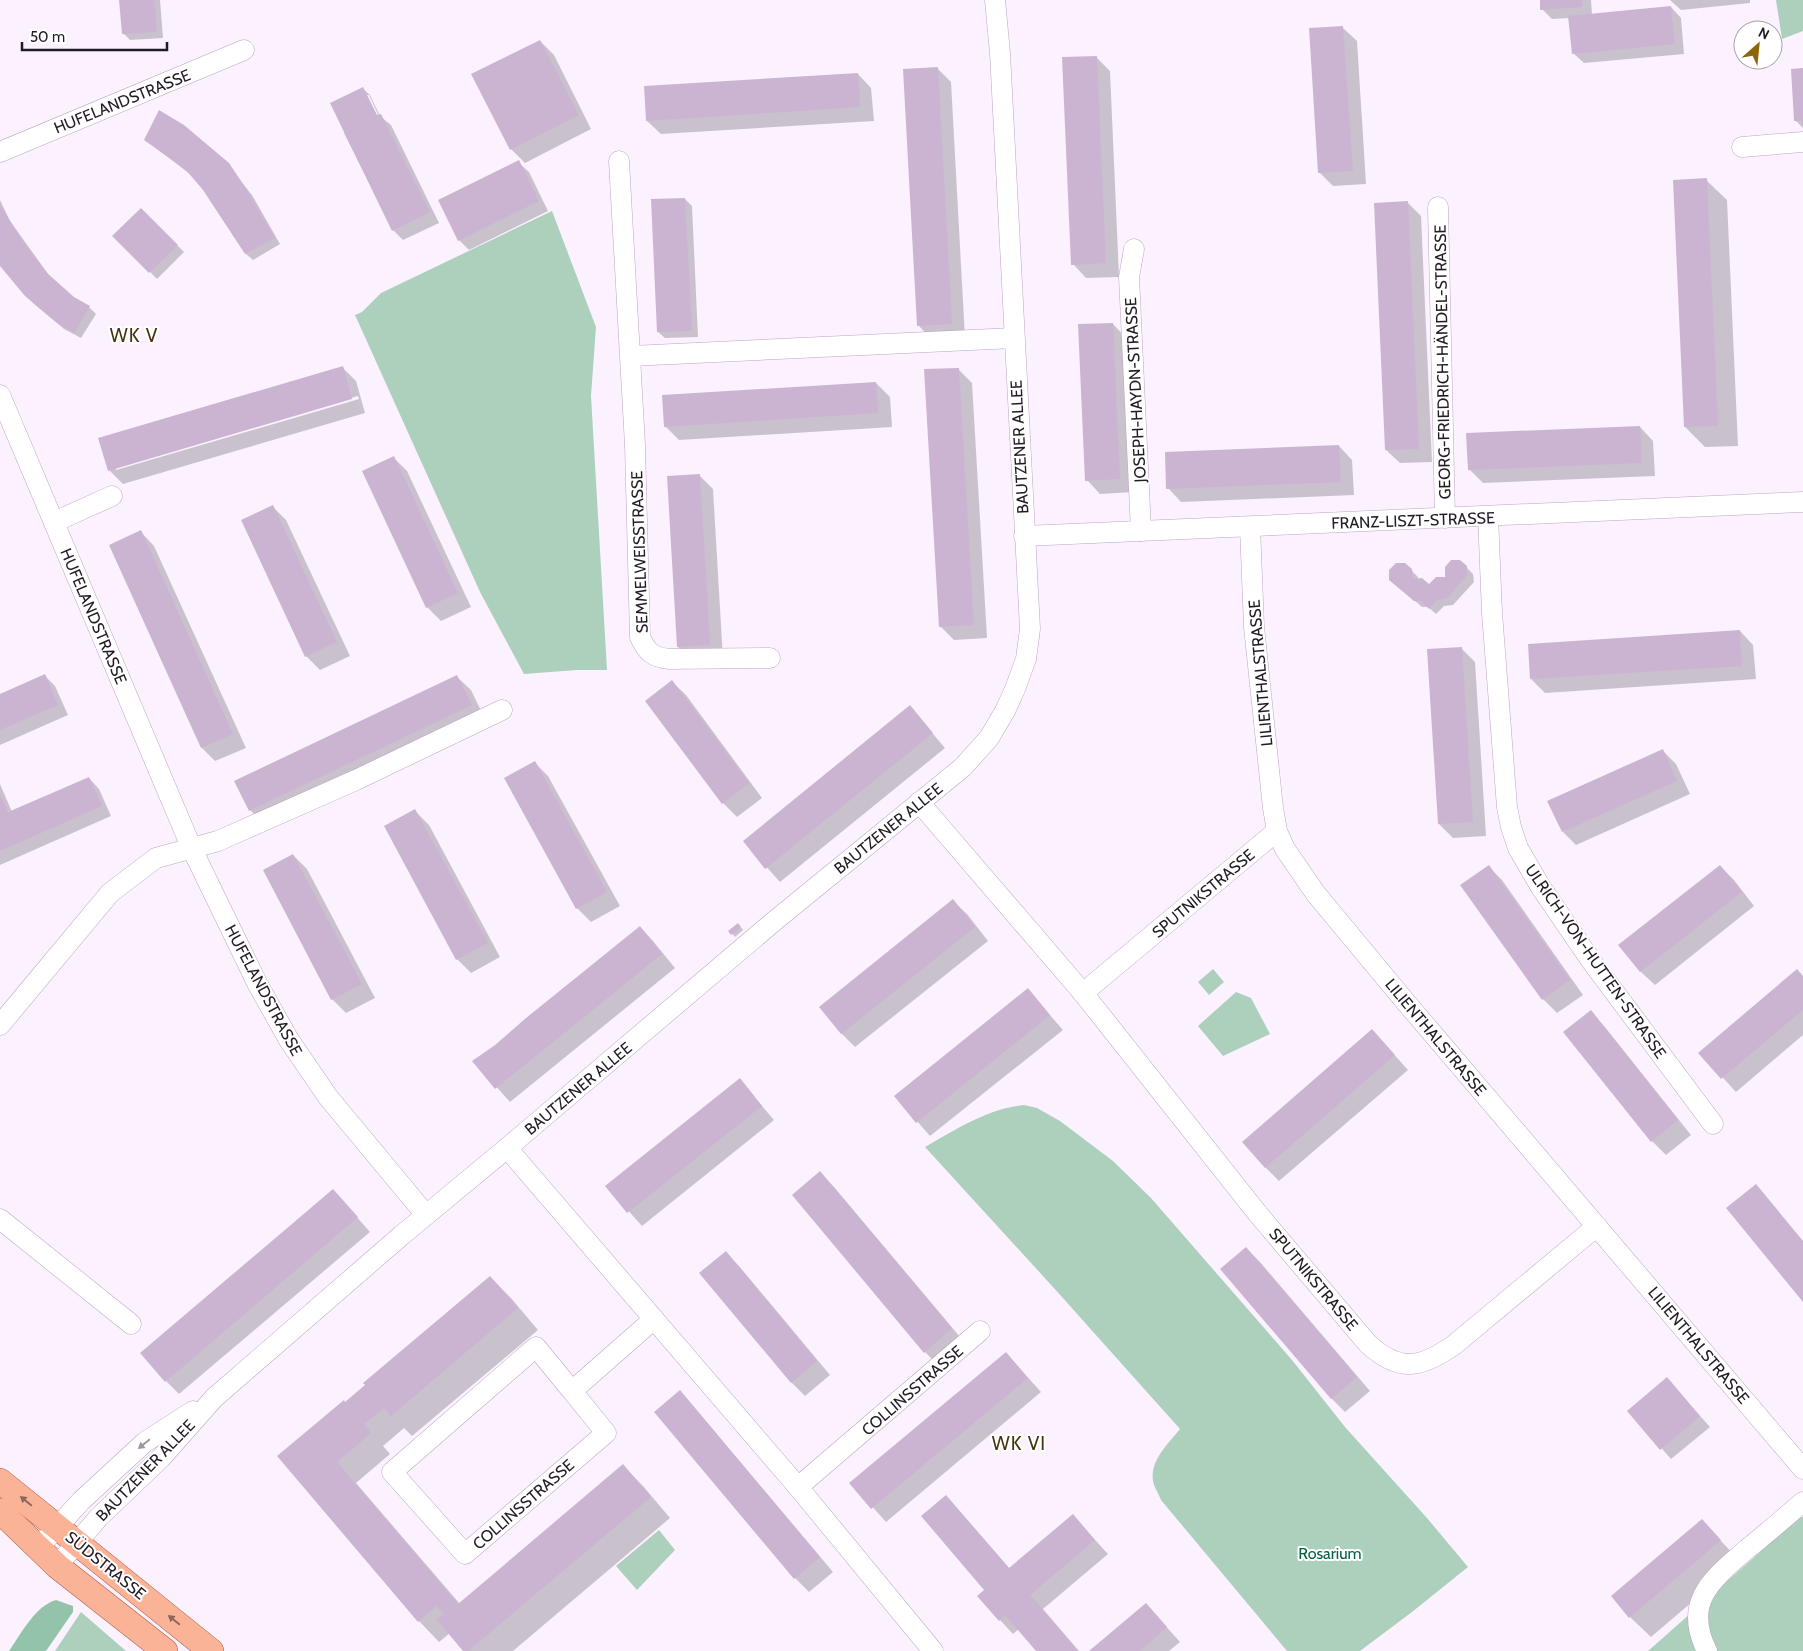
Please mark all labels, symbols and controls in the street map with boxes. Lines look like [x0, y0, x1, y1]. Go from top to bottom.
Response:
scale bar [22, 20, 168, 52]
north arrow [1733, 20, 1783, 70]
text: N [1755, 23, 1772, 44]
text: 50 m [30, 28, 65, 46]
street label: HUFELANDSTRASSE [51, 65, 193, 138]
street label: GEORG-FRIEDRICH-HÄNDEL-STRASSE [1431, 224, 1454, 499]
street label: JOSEPH-HAYDN-STRASSE [1121, 297, 1150, 484]
district label: WK V [110, 324, 158, 347]
street label: BAUTZENER ALLEE [1007, 379, 1032, 514]
street label: SEMMELWEISSTRASSE [627, 470, 652, 634]
street label: FRANZ-LISZT-STRASSE [1331, 508, 1495, 533]
street label: HUFELANDSTRASSE [56, 545, 131, 687]
street label: LILIENTHALSTRASSE [1245, 599, 1276, 747]
street label: BAUTZENER ALLEE [830, 779, 946, 878]
street label: SPUTNIKSTRASSE [1148, 845, 1258, 942]
street label: ULRICH-VON-HUTTEN-STRASSE [1521, 861, 1670, 1062]
street label: HUFELANDSTRASSE [221, 921, 306, 1059]
street label: LILIENTHALSTRASSE [1381, 975, 1490, 1100]
street label: BAUTZENER ALLEE [521, 1038, 636, 1139]
street label: SPUTNIKSTRASSE [1265, 1224, 1362, 1334]
street label: LILIENTHALSTRASSE [1644, 1283, 1753, 1408]
street label: COLLINSSTRASSE [858, 1341, 967, 1439]
street label: BAUTZENER ALLEE [92, 1415, 199, 1525]
district label: WK VI [992, 1432, 1046, 1455]
one-way arrow [137, 1439, 151, 1449]
street label: COLLINSSTRASSE [469, 1455, 578, 1553]
one-way arrow [20, 1495, 33, 1506]
street label: SÜDSTRASSE [62, 1527, 150, 1604]
park label: Rosarium [1298, 1544, 1362, 1563]
one-way arrow [167, 1615, 180, 1626]

